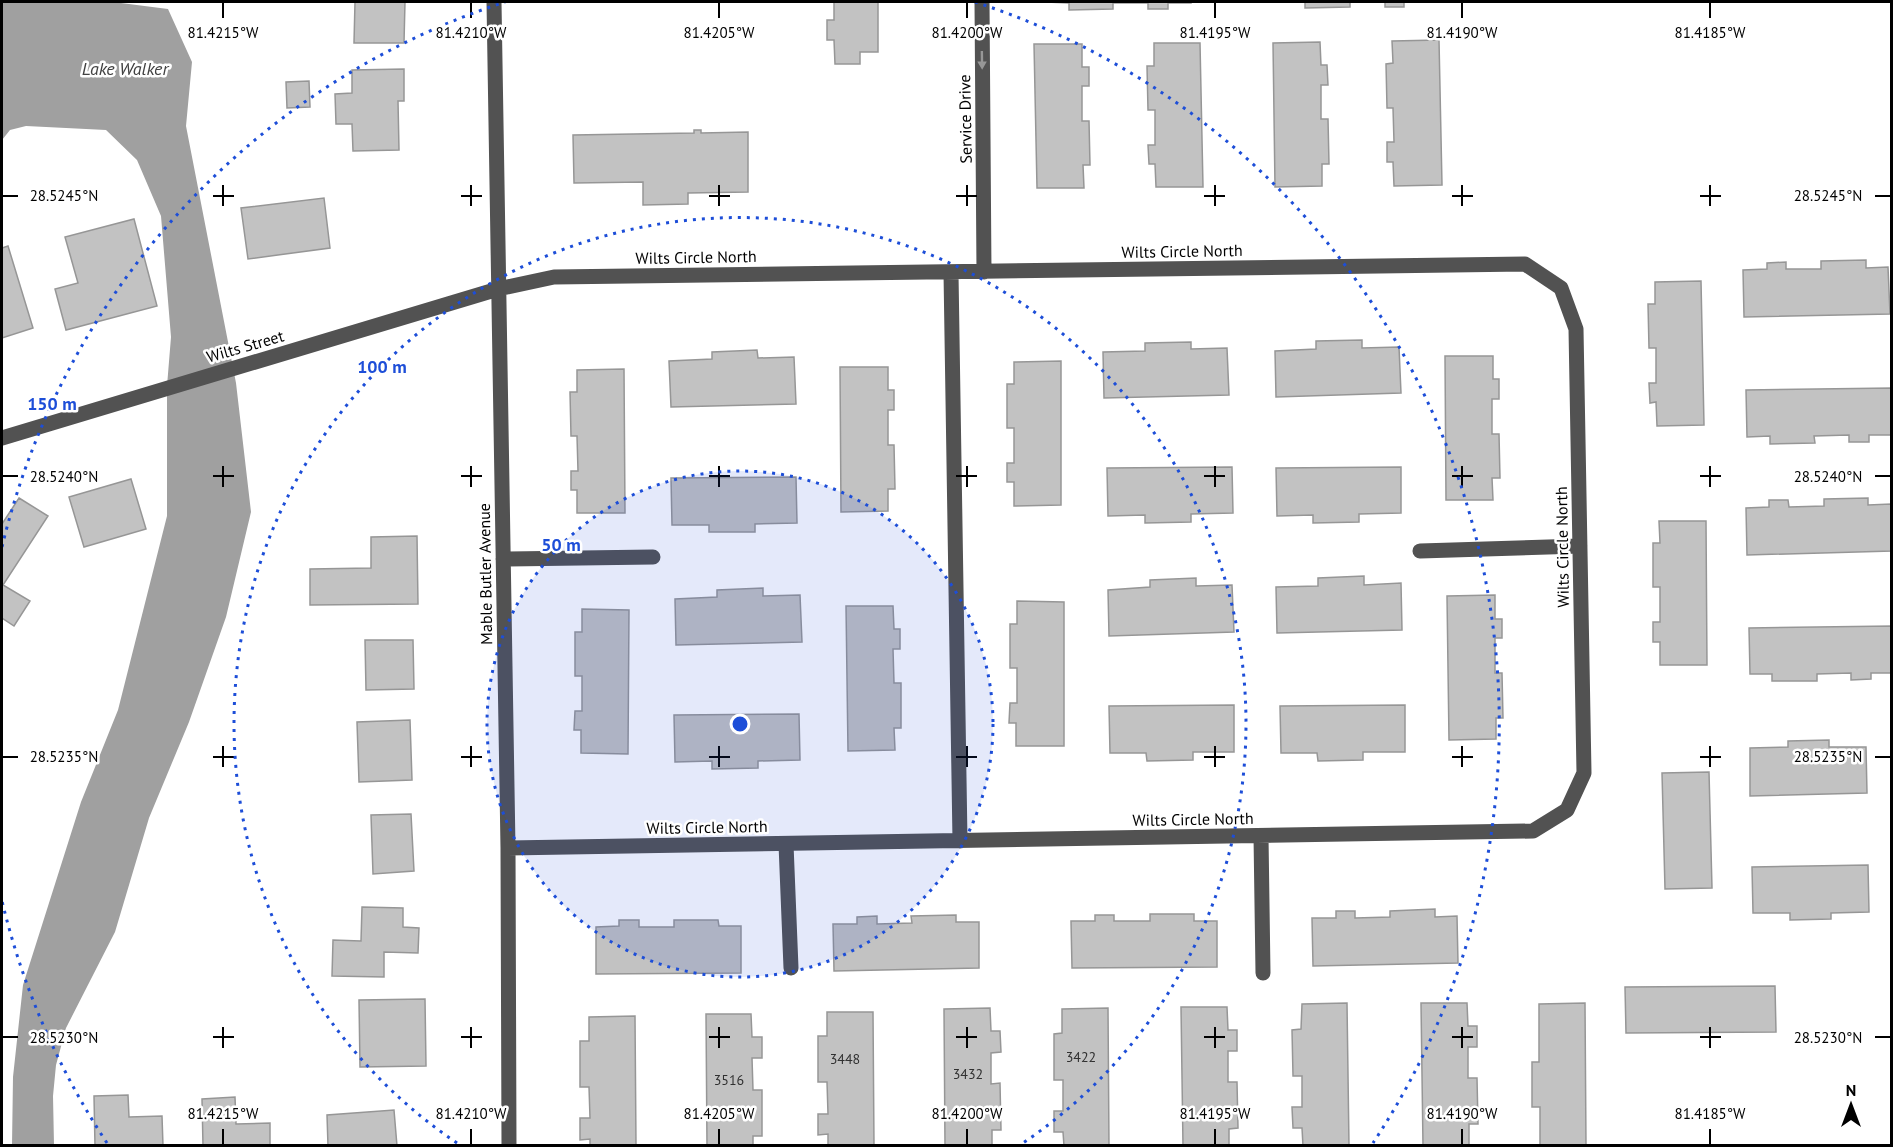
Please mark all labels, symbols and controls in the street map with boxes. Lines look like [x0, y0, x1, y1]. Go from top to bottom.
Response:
text: 81.4215°W [187, 23, 259, 42]
text: 81.4210°W [435, 23, 507, 42]
text: 81.4205°W [683, 23, 755, 42]
text: 81.4200°W [931, 23, 1003, 42]
text: 81.4195°W [1179, 23, 1251, 42]
text: 81.4190°W [1426, 23, 1498, 42]
text: 81.4185°W [1674, 23, 1746, 42]
one-way arrow [977, 50, 987, 69]
water label: Lake Walker [82, 57, 169, 80]
street label: Service Drive [954, 74, 976, 164]
text: 28.5245°N [30, 186, 98, 205]
text: 28.5245°N [1794, 186, 1862, 205]
street label: Wilts Circle North [1121, 240, 1243, 262]
street label: Wilts Circle North [635, 246, 757, 268]
street label: Wilts Street [204, 325, 287, 367]
text: 100 m [357, 355, 407, 378]
text: 150 m [27, 392, 77, 415]
text: 28.5240°N [30, 467, 98, 486]
text: 28.5240°N [1794, 467, 1862, 486]
street label: Wilts Circle North [1551, 486, 1573, 608]
street label: Mable Butler Avenue [474, 503, 496, 645]
text: 50 m [541, 533, 581, 556]
centre of rings [730, 714, 750, 734]
text: 28.5235°N [30, 747, 98, 766]
text: 28.5235°N [1794, 747, 1862, 766]
street label: Wilts Circle North [1132, 808, 1254, 830]
street label: Wilts Circle North [646, 816, 768, 838]
text: 28.5230°N [30, 1028, 98, 1047]
text: 28.5230°N [1794, 1028, 1862, 1047]
house number: 3422 [1066, 1048, 1096, 1066]
house number: 3448 [830, 1050, 860, 1068]
house number: 3432 [953, 1065, 983, 1083]
house number: 3516 [714, 1071, 744, 1089]
north arrow [1821, 1075, 1881, 1135]
text: N [1846, 1080, 1856, 1100]
text: 81.4215°W [187, 1104, 259, 1123]
text: 81.4210°W [435, 1104, 507, 1123]
text: 81.4205°W [683, 1104, 755, 1123]
text: 81.4200°W [931, 1104, 1003, 1123]
text: 81.4195°W [1179, 1104, 1251, 1123]
text: 81.4190°W [1426, 1104, 1498, 1123]
text: 81.4185°W [1674, 1104, 1746, 1123]

